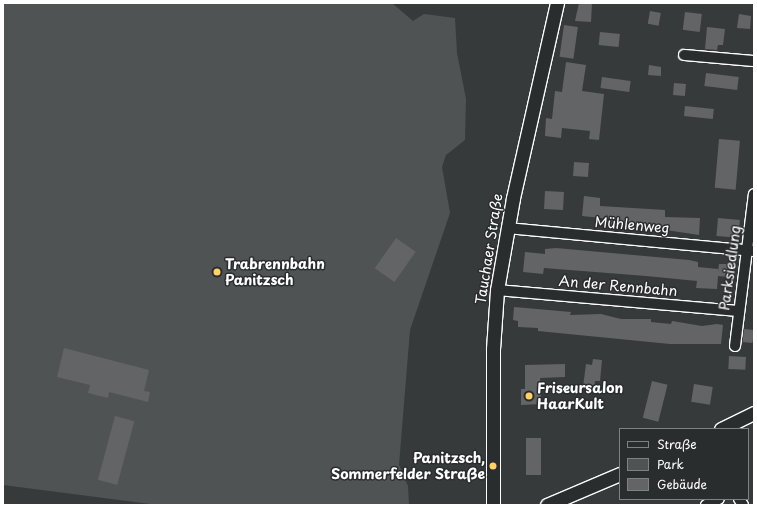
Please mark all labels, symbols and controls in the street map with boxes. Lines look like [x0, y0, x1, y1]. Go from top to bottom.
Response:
street label: Tauchaer Straße [472, 192, 506, 306]
street label: Mühlenweg [594, 213, 670, 237]
street label: Parksiedlung [716, 225, 744, 311]
place label: Trabrennbahn Panitzsch [225, 256, 325, 288]
marker: Trabrennbahn Panitzsch [212, 267, 222, 277]
street label: An der Rennbahn [559, 273, 677, 299]
place label: Friseursalon HaarKult [537, 380, 623, 412]
marker: Friseursalon HaarKult [524, 391, 534, 401]
legend [619, 428, 749, 500]
text: Straße [657, 435, 697, 453]
place label: Panitzsch, Sommerfelder Straße [331, 450, 485, 482]
text: Park [657, 455, 684, 473]
marker: Panitzsch, Sommerfelder Straße [488, 461, 498, 471]
text: Gebäude [657, 475, 707, 493]

